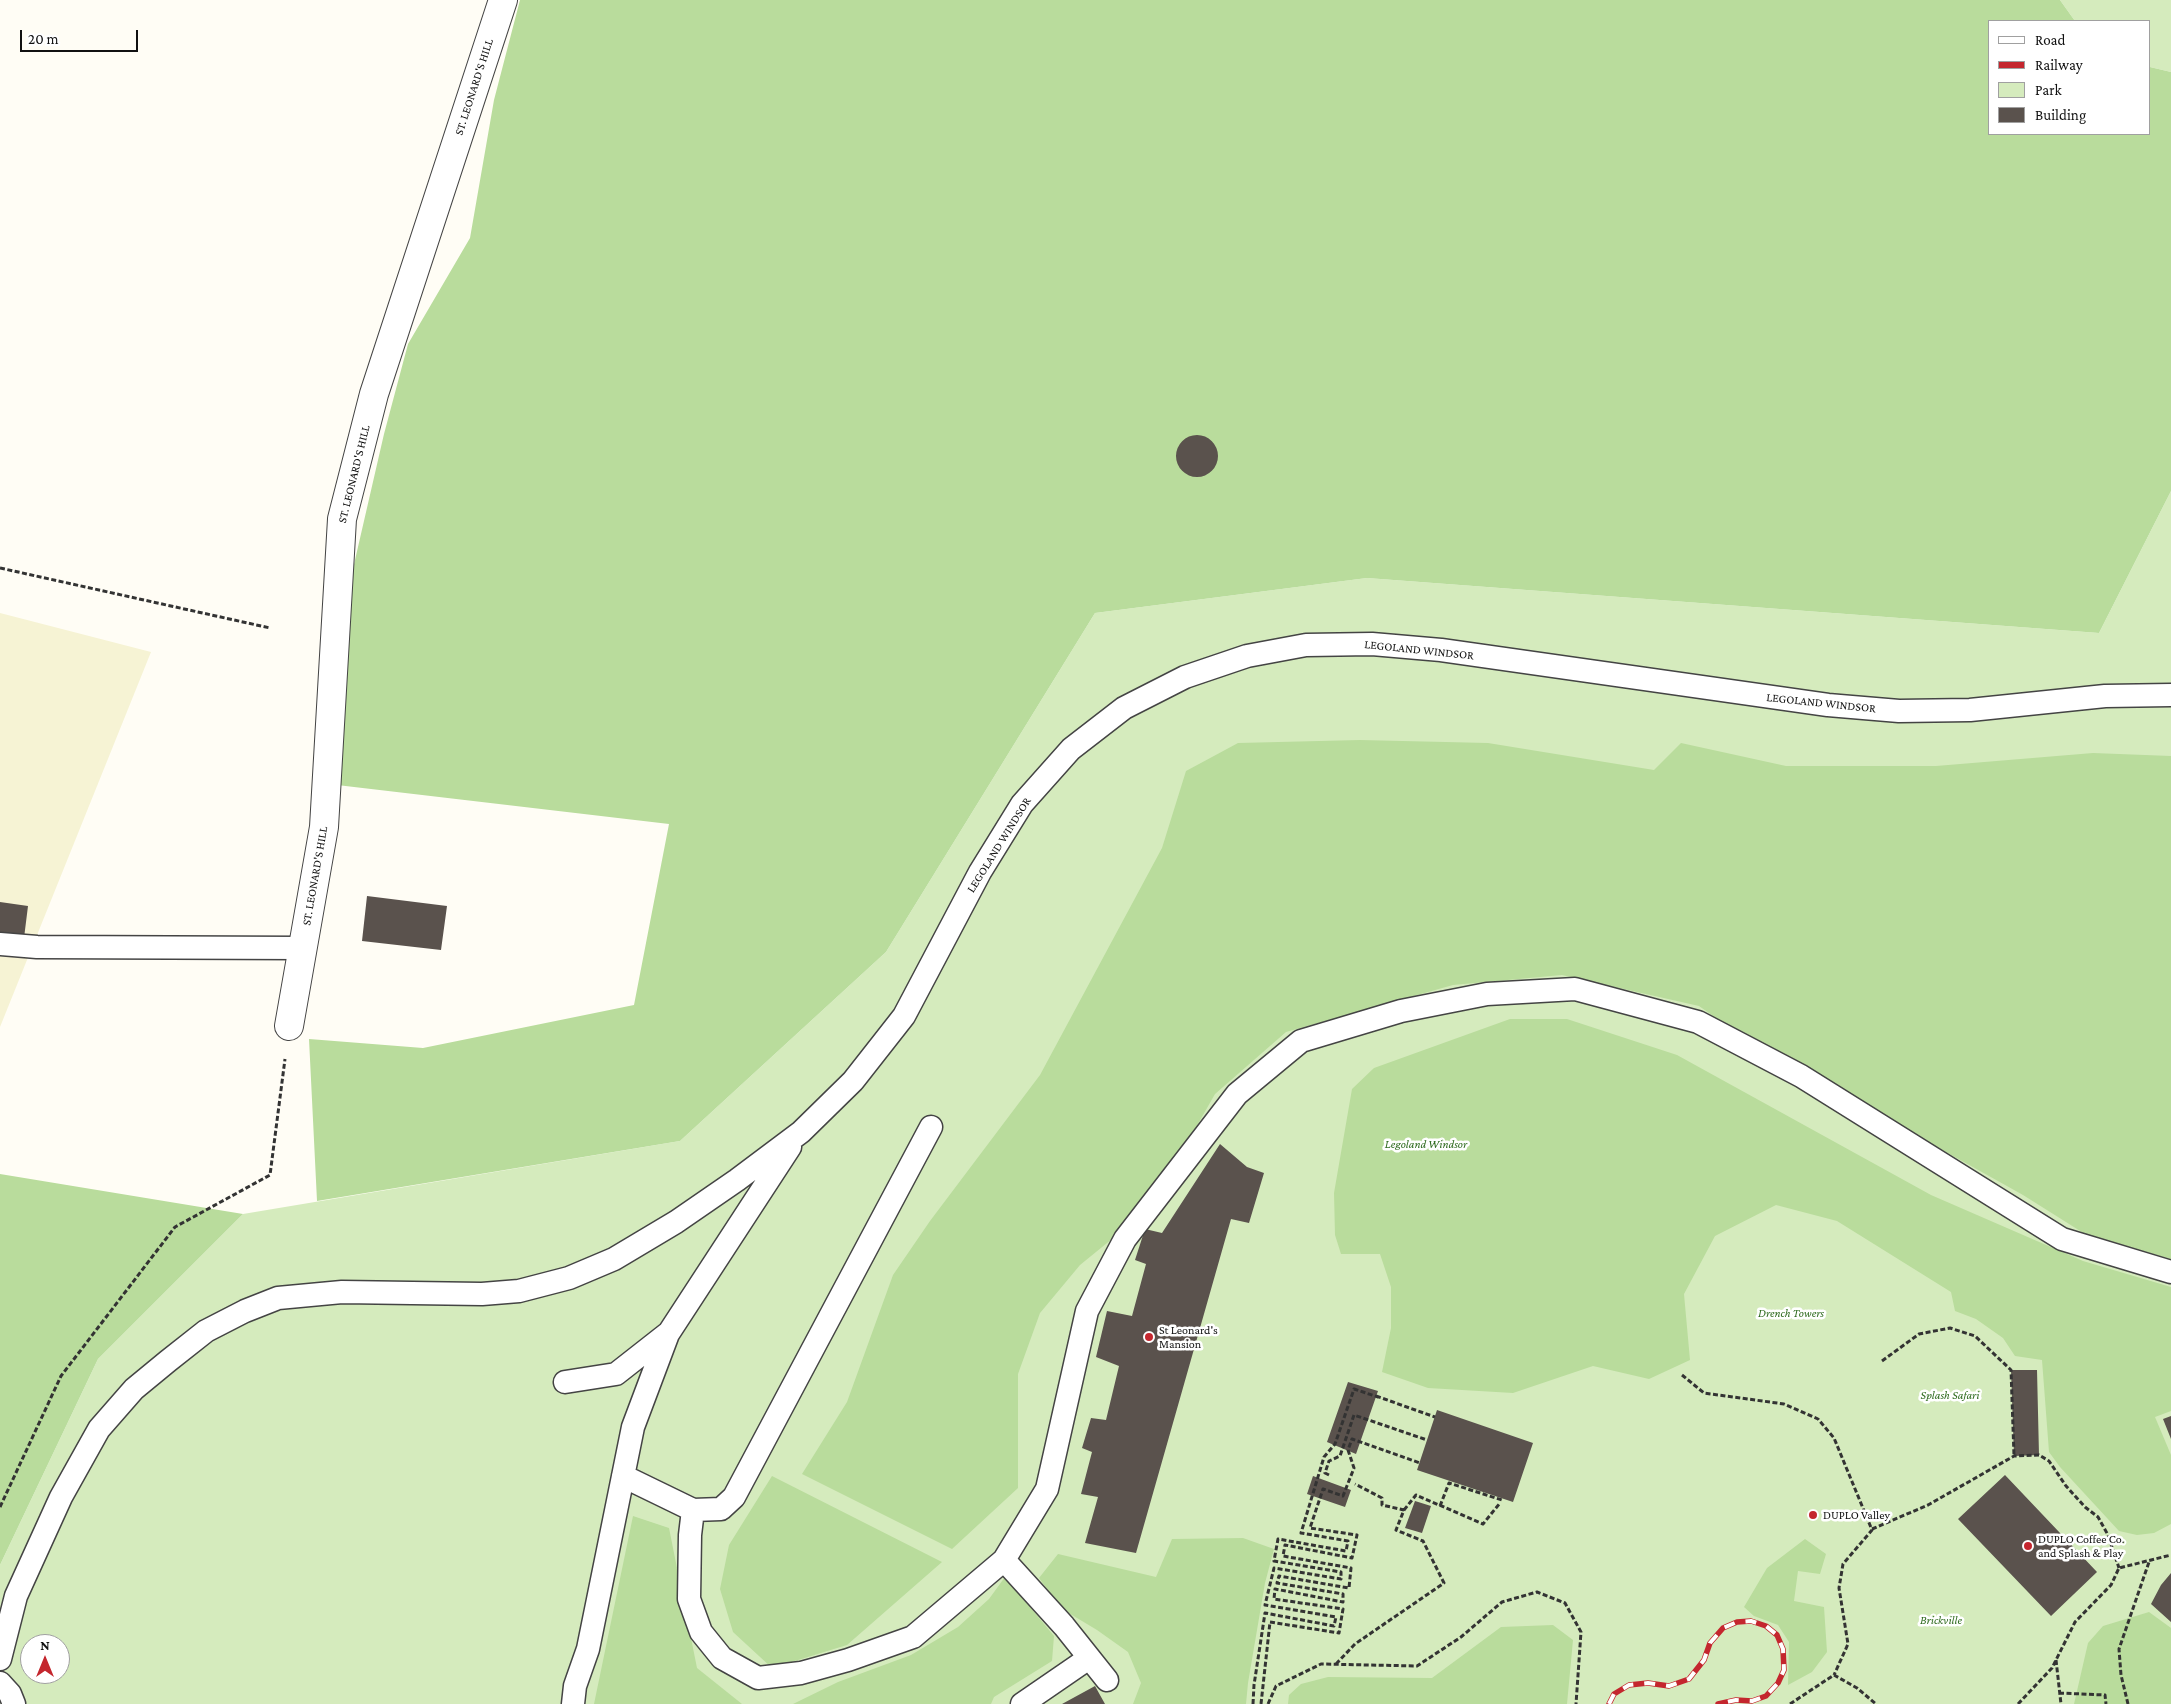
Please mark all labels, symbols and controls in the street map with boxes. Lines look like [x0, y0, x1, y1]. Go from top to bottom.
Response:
scale bar [22, 20, 140, 52]
legend [1988, 20, 2151, 135]
text: 20 m [28, 31, 59, 47]
text: Road [2035, 32, 2065, 48]
street label: ST. LEONARD'S HILL [452, 37, 496, 137]
text: Railway [2035, 57, 2083, 73]
text: Park [2035, 82, 2062, 98]
text: Building [2035, 107, 2086, 123]
street label: ST. LEONARD'S HILL [335, 424, 373, 524]
street label: LEGOLAND WINDSOR [1364, 637, 1474, 663]
street label: LEGOLAND WINDSOR [1766, 690, 1876, 716]
street label: LEGOLAND WINDSOR [964, 795, 1034, 895]
street label: ST. LEONARD'S HILL [299, 825, 331, 927]
park label: Legoland Windsor [1385, 1137, 1467, 1151]
park label: Drench Towers [1758, 1306, 1824, 1320]
place label: St Leonard's Mansion [1159, 1323, 1218, 1351]
marker: St Leonard's Mansion [1143, 1331, 1155, 1343]
park label: Splash Safari [1921, 1388, 1979, 1402]
place label: DUPLO Valley [1823, 1508, 1890, 1522]
marker: DUPLO Valley [1807, 1509, 1819, 1521]
place label: DUPLO Coffee Co. and Splash & Play [2038, 1532, 2124, 1560]
marker: DUPLO Coffee Co. and Splash & Play [2022, 1540, 2034, 1552]
park label: Brickville [1920, 1613, 1962, 1627]
north arrow [20, 1634, 70, 1684]
text: N [40, 1637, 50, 1653]

